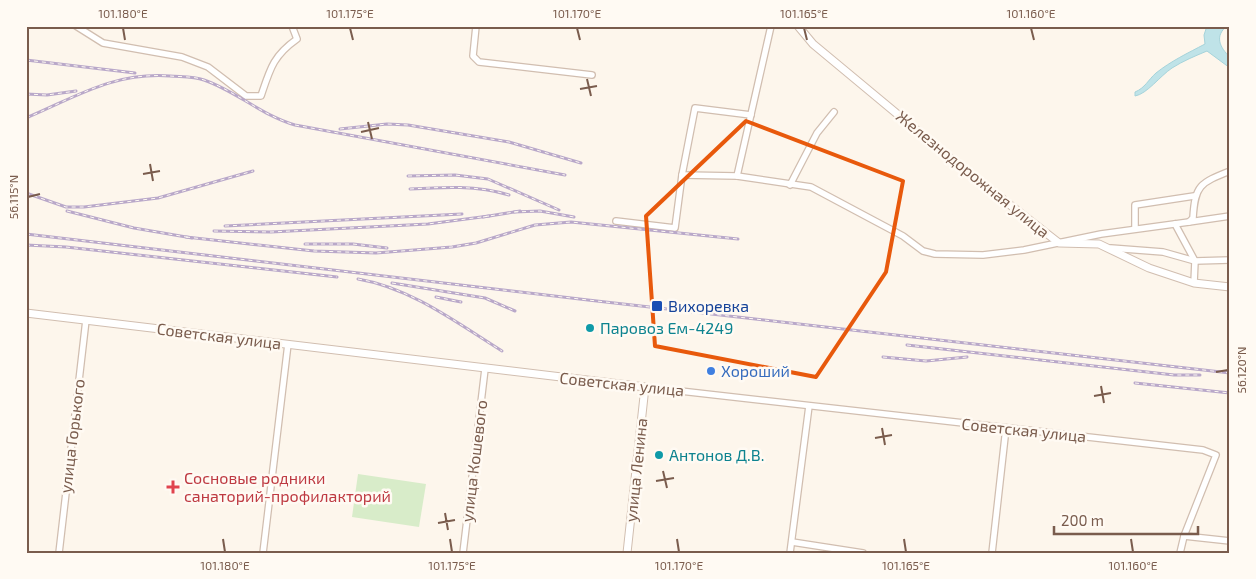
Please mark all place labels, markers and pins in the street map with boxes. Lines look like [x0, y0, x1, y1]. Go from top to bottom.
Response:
place label: Вихоревка [668, 296, 749, 315]
marker: Вихоревка [650, 299, 664, 313]
place label: Паровоз Ем-4249 [600, 318, 733, 337]
marker: Паровоз Ем-4249 [584, 322, 596, 334]
place label: Хороший [721, 361, 790, 380]
marker: Хороший [705, 365, 717, 377]
place label: Антонов Д.В. [669, 445, 764, 464]
marker: Антонов Д.В. [653, 449, 665, 461]
place label: Сосновые родники санаторий-профилакторий [184, 468, 391, 505]
marker: Сосновые родники санаторий-профилакторий [166, 480, 180, 494]

